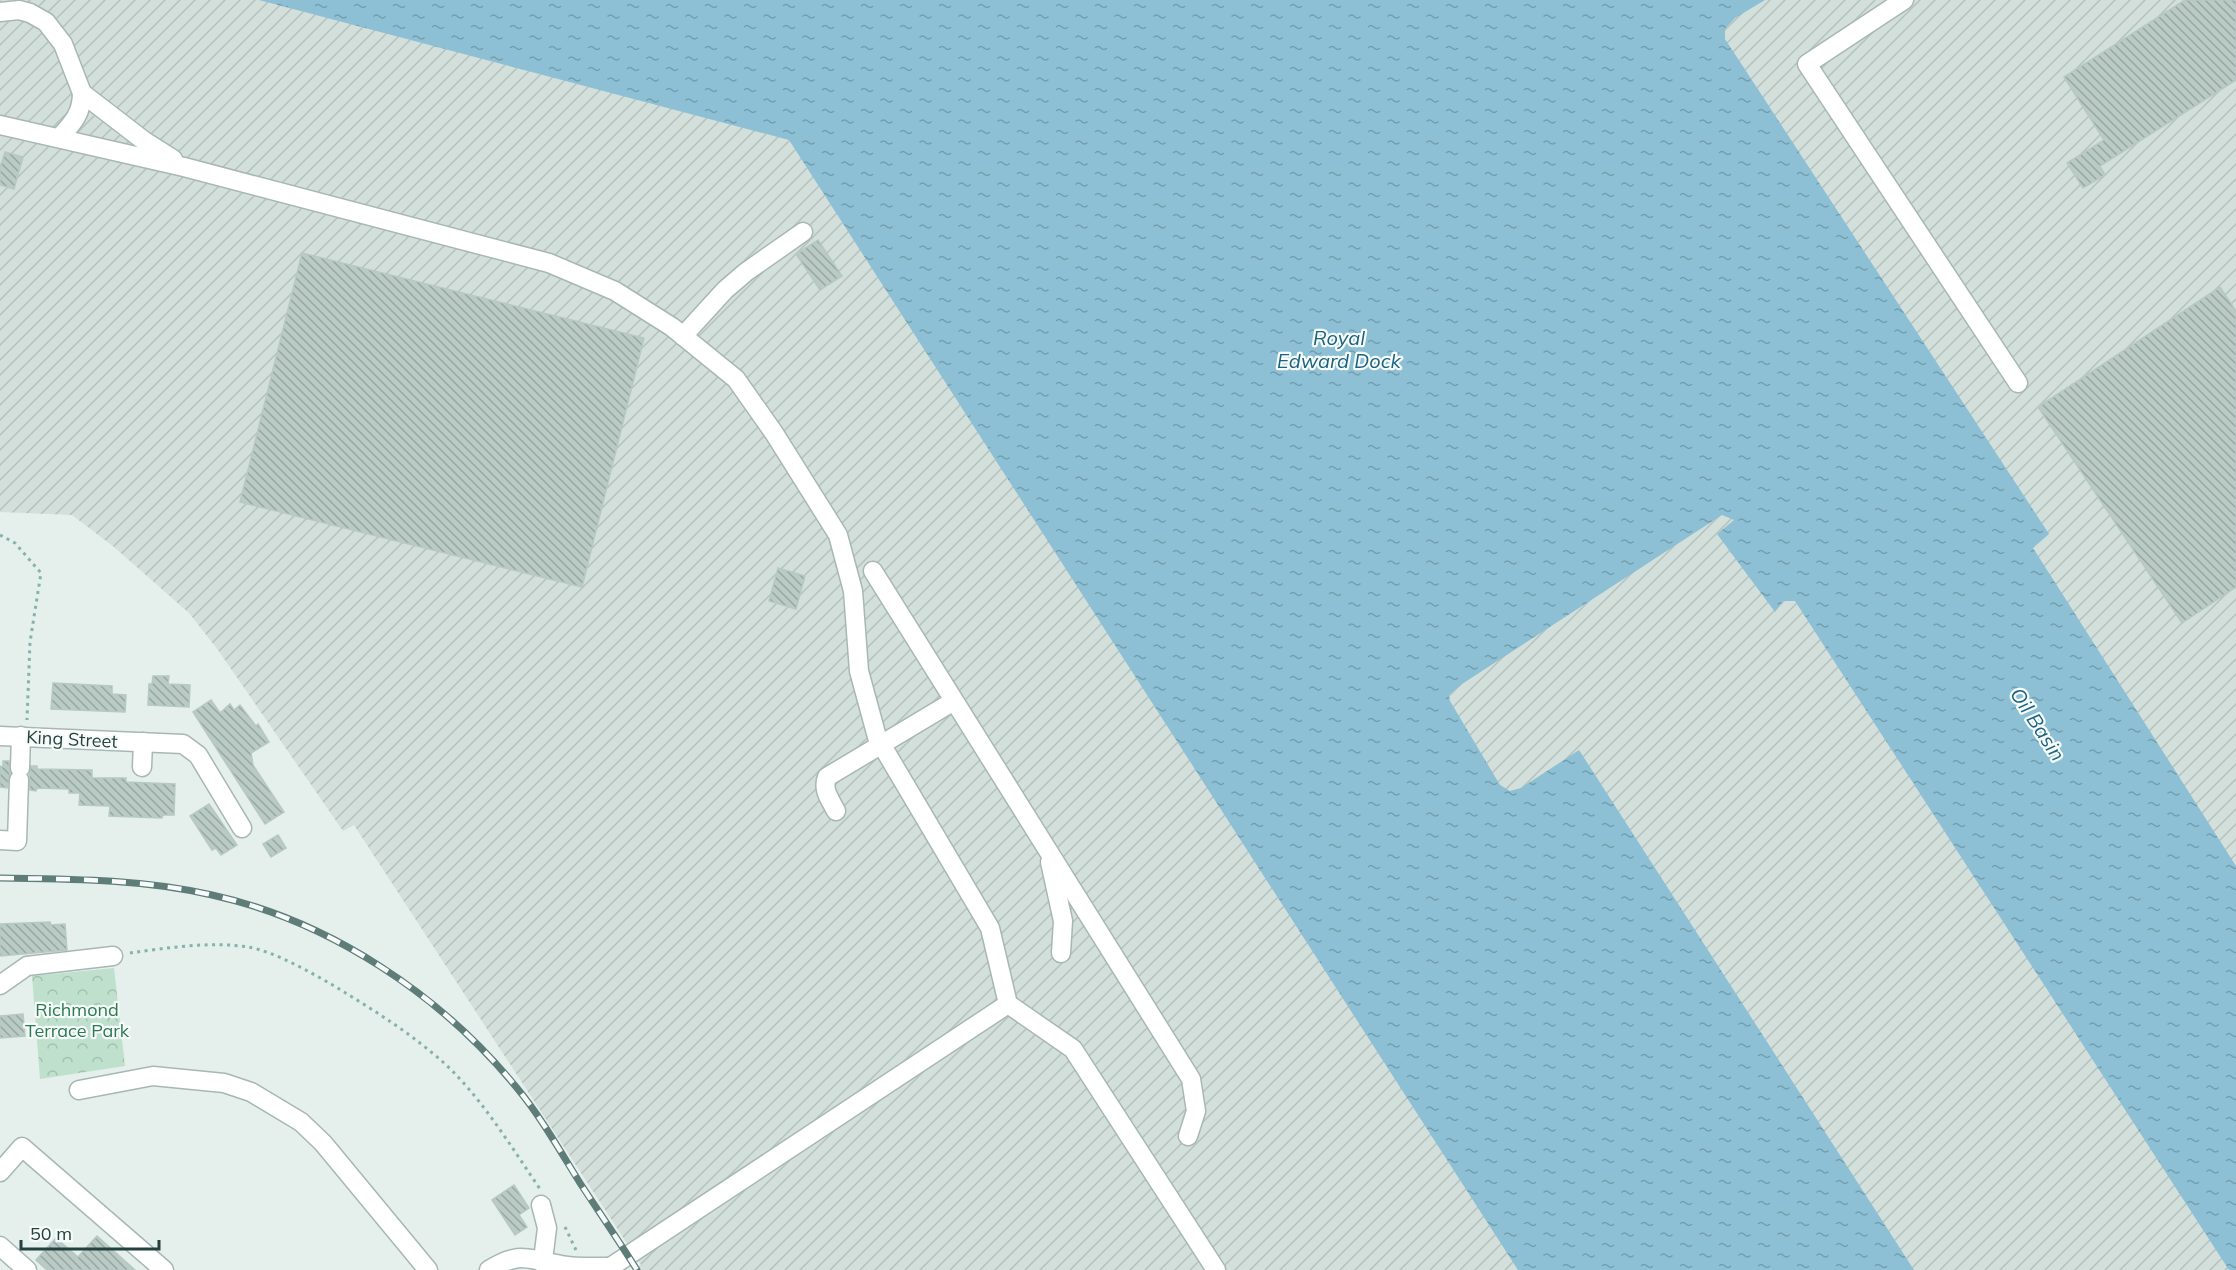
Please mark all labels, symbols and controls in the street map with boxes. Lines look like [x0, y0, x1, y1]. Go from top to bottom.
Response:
water label: Royal Edward Dock [1277, 325, 1402, 373]
water label: Oil Basin [2005, 683, 2071, 765]
street label: King Street [26, 725, 118, 753]
park label: Richmond Terrace Park [25, 998, 130, 1042]
scale bar [21, 1213, 159, 1251]
text: 50 m [30, 1222, 72, 1245]

